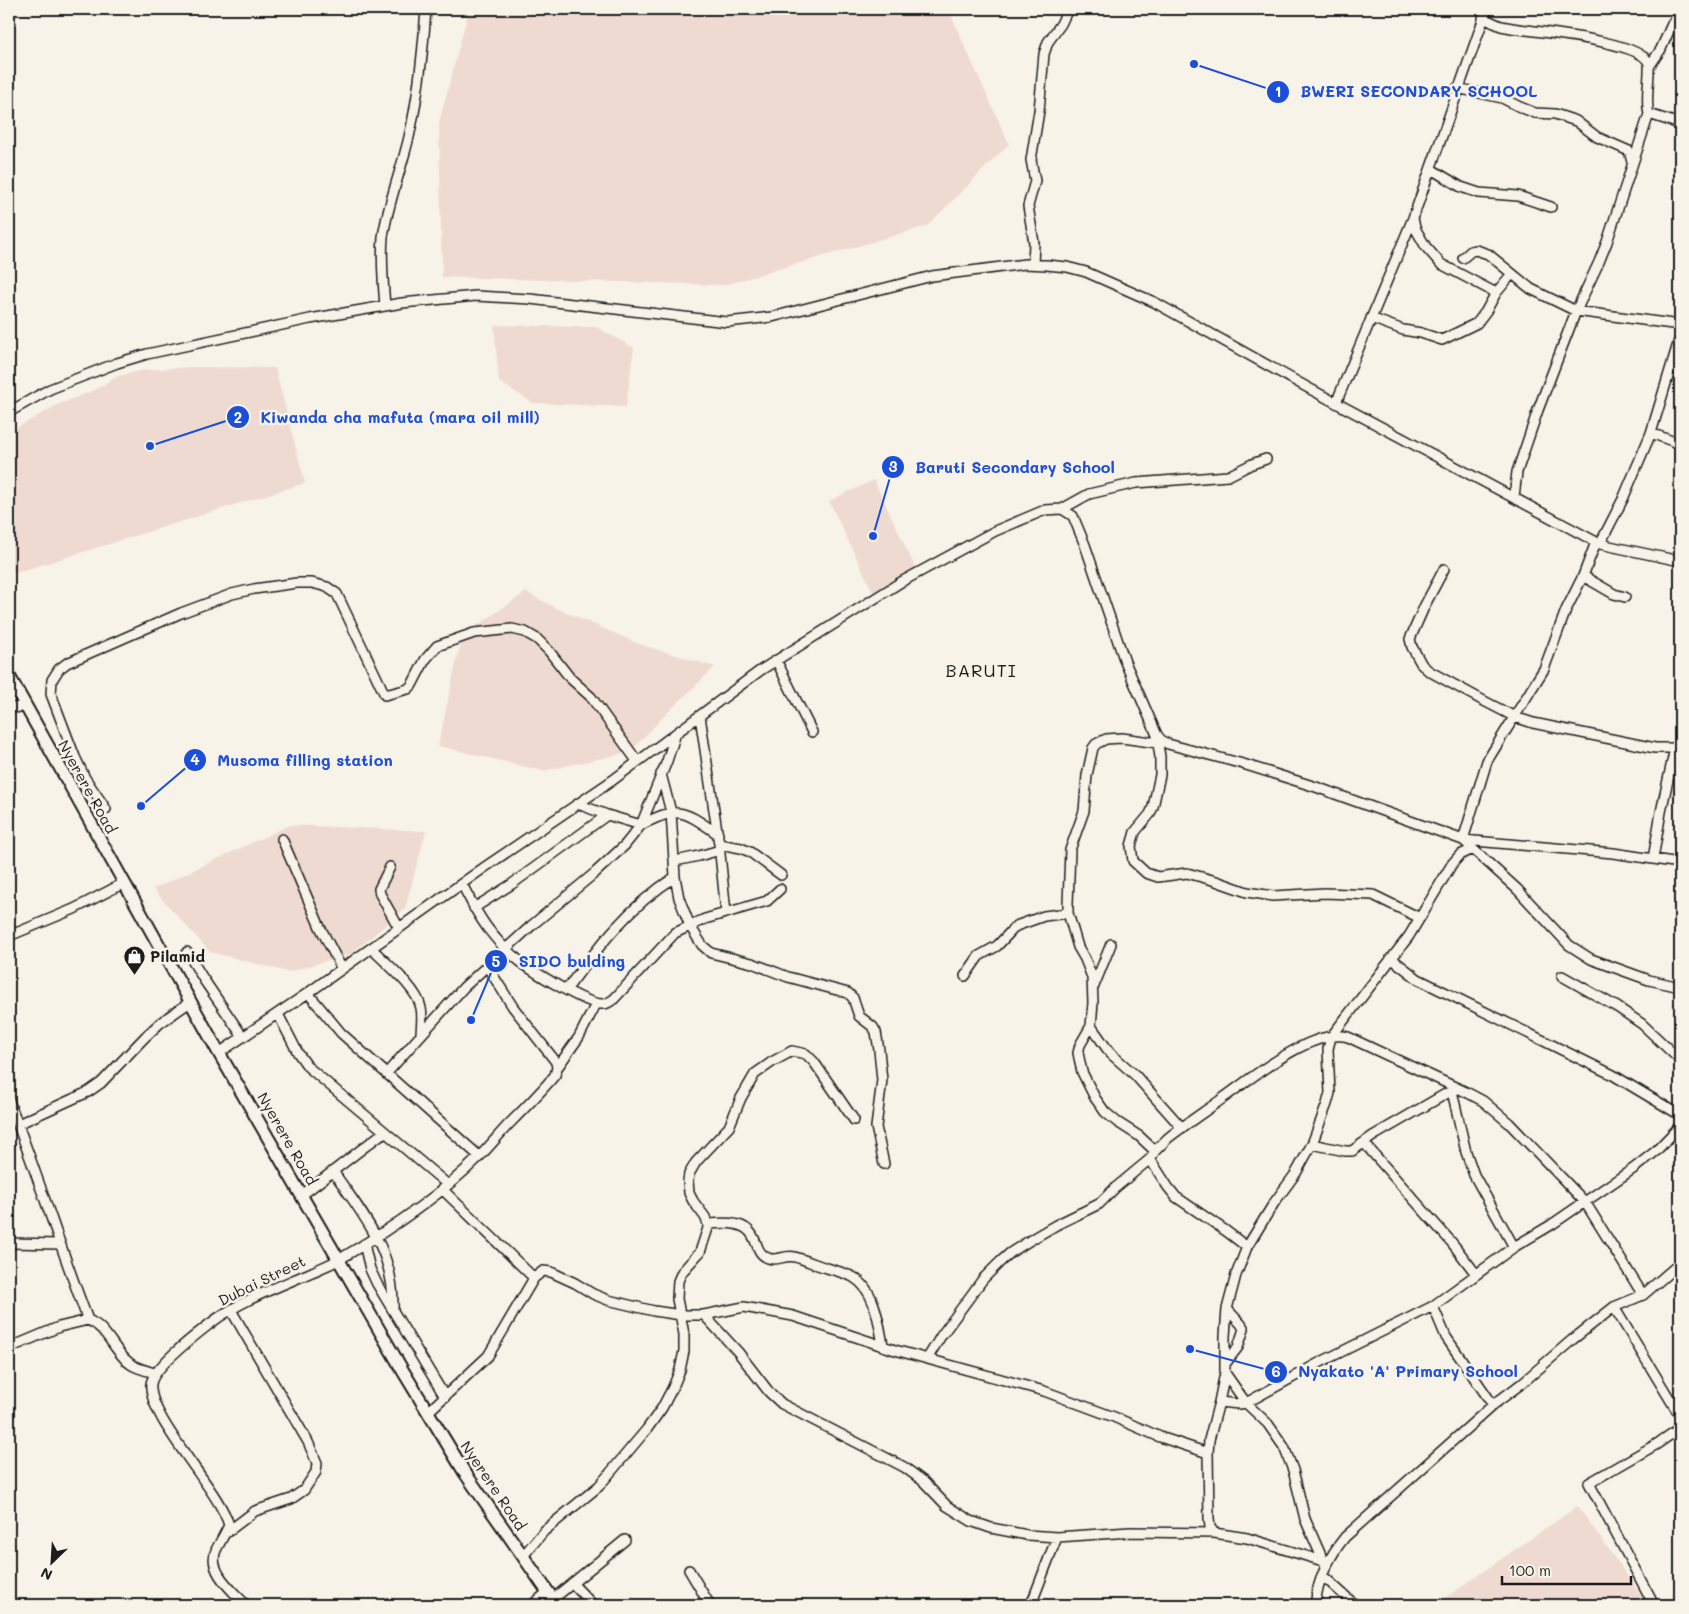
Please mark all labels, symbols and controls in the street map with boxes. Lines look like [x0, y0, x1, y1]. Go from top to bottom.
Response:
callout: BWERI SECONDARY SCHOOL [1265, 76, 1547, 107]
text: BWERI SECONDARY SCHOOL [1301, 80, 1537, 101]
text: 1 [1275, 81, 1281, 101]
callout: Kiwanda cha mafuta (mara oil mill) [226, 402, 550, 433]
text: Kiwanda cha mafuta (mara oil mill) [260, 406, 540, 427]
text: 2 [234, 407, 242, 427]
callout: Baruti Secondary School [880, 452, 1125, 483]
text: 3 [888, 456, 898, 476]
text: Baruti Secondary School [915, 456, 1115, 477]
district label: BARUTI [945, 658, 1017, 682]
street label: Nyerere Road [54, 736, 122, 837]
callout: Musoma filling station [182, 745, 402, 776]
text: 4 [190, 749, 200, 769]
text: Musoma filling station [217, 749, 393, 770]
shop icon: Pilamid [122, 945, 146, 976]
place label: Pilamid [150, 946, 206, 966]
callout: SIDO bulding [484, 946, 635, 977]
text: SIDO bulding [519, 950, 625, 971]
text: 5 [492, 951, 501, 971]
street label: Nyerere Road [253, 1088, 323, 1189]
street label: Dubai Street [215, 1250, 308, 1310]
callout: Nyakato 'A' Primary School [1263, 1356, 1528, 1387]
text: Nyakato 'A' Primary School [1298, 1360, 1518, 1381]
text: 6 [1271, 1361, 1281, 1381]
street label: Nyerere Road [456, 1437, 531, 1534]
north arrow [28, 1536, 78, 1586]
scale bar [1502, 1554, 1630, 1586]
text: 100 m [1509, 1560, 1551, 1580]
text: N [37, 1563, 55, 1585]

